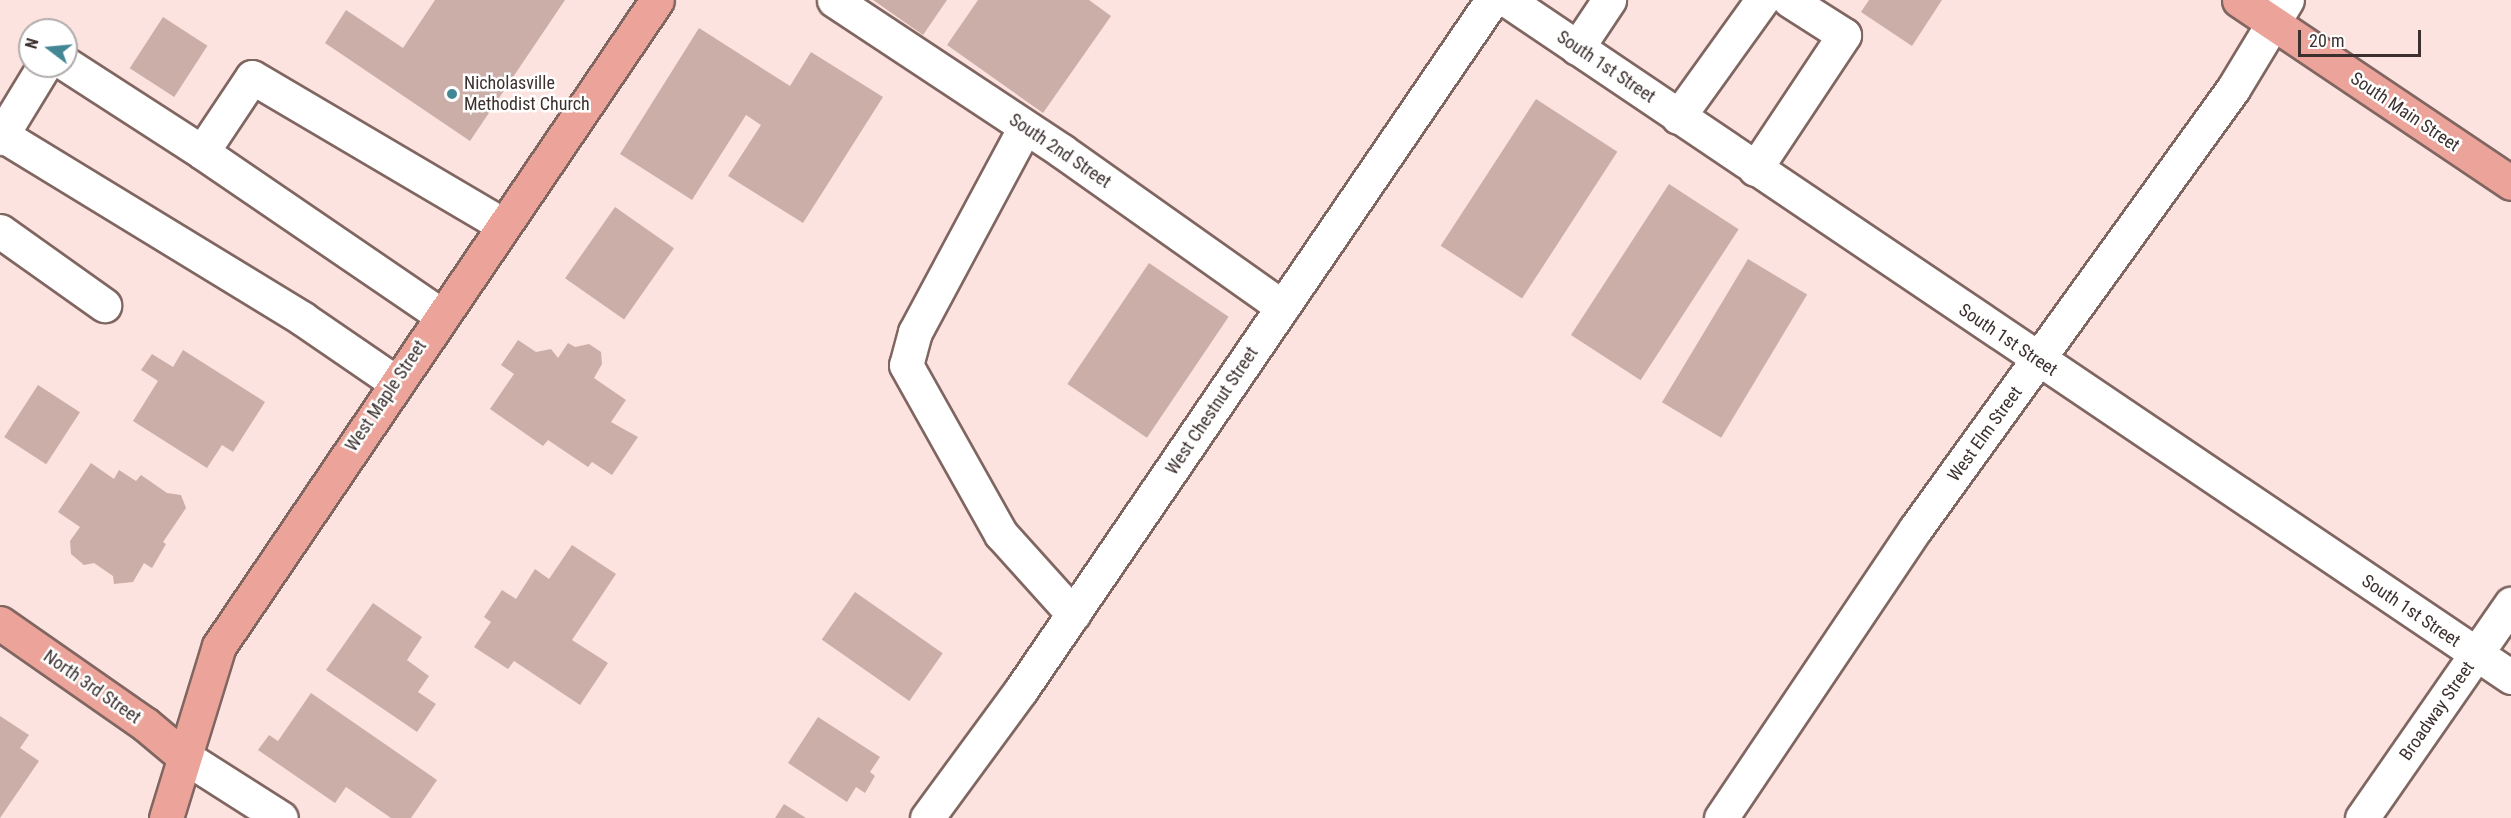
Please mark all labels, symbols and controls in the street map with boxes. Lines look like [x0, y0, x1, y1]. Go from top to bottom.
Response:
north arrow [18, 18, 78, 78]
scale bar [2301, 18, 2424, 56]
street label: South 1st Street [1553, 26, 1659, 108]
text: 20 m [2309, 30, 2344, 51]
text: N [22, 36, 43, 51]
street label: South Main Street [2346, 68, 2464, 156]
place label: Nicholasville Methodist Church [464, 73, 590, 116]
marker: Nicholasville Methodist Church [445, 87, 459, 101]
street label: South 2nd Street [1005, 109, 1115, 193]
street label: South 1st Street [1955, 299, 2061, 381]
street label: West Maple Street [341, 336, 431, 456]
street label: West Chestnut Street [1161, 343, 1263, 479]
street label: West Elm Street [1943, 382, 2027, 486]
street label: South 1st Street [2358, 570, 2464, 652]
street label: North 3rd Street [39, 646, 145, 728]
street label: Broadway Street [2395, 657, 2479, 765]

